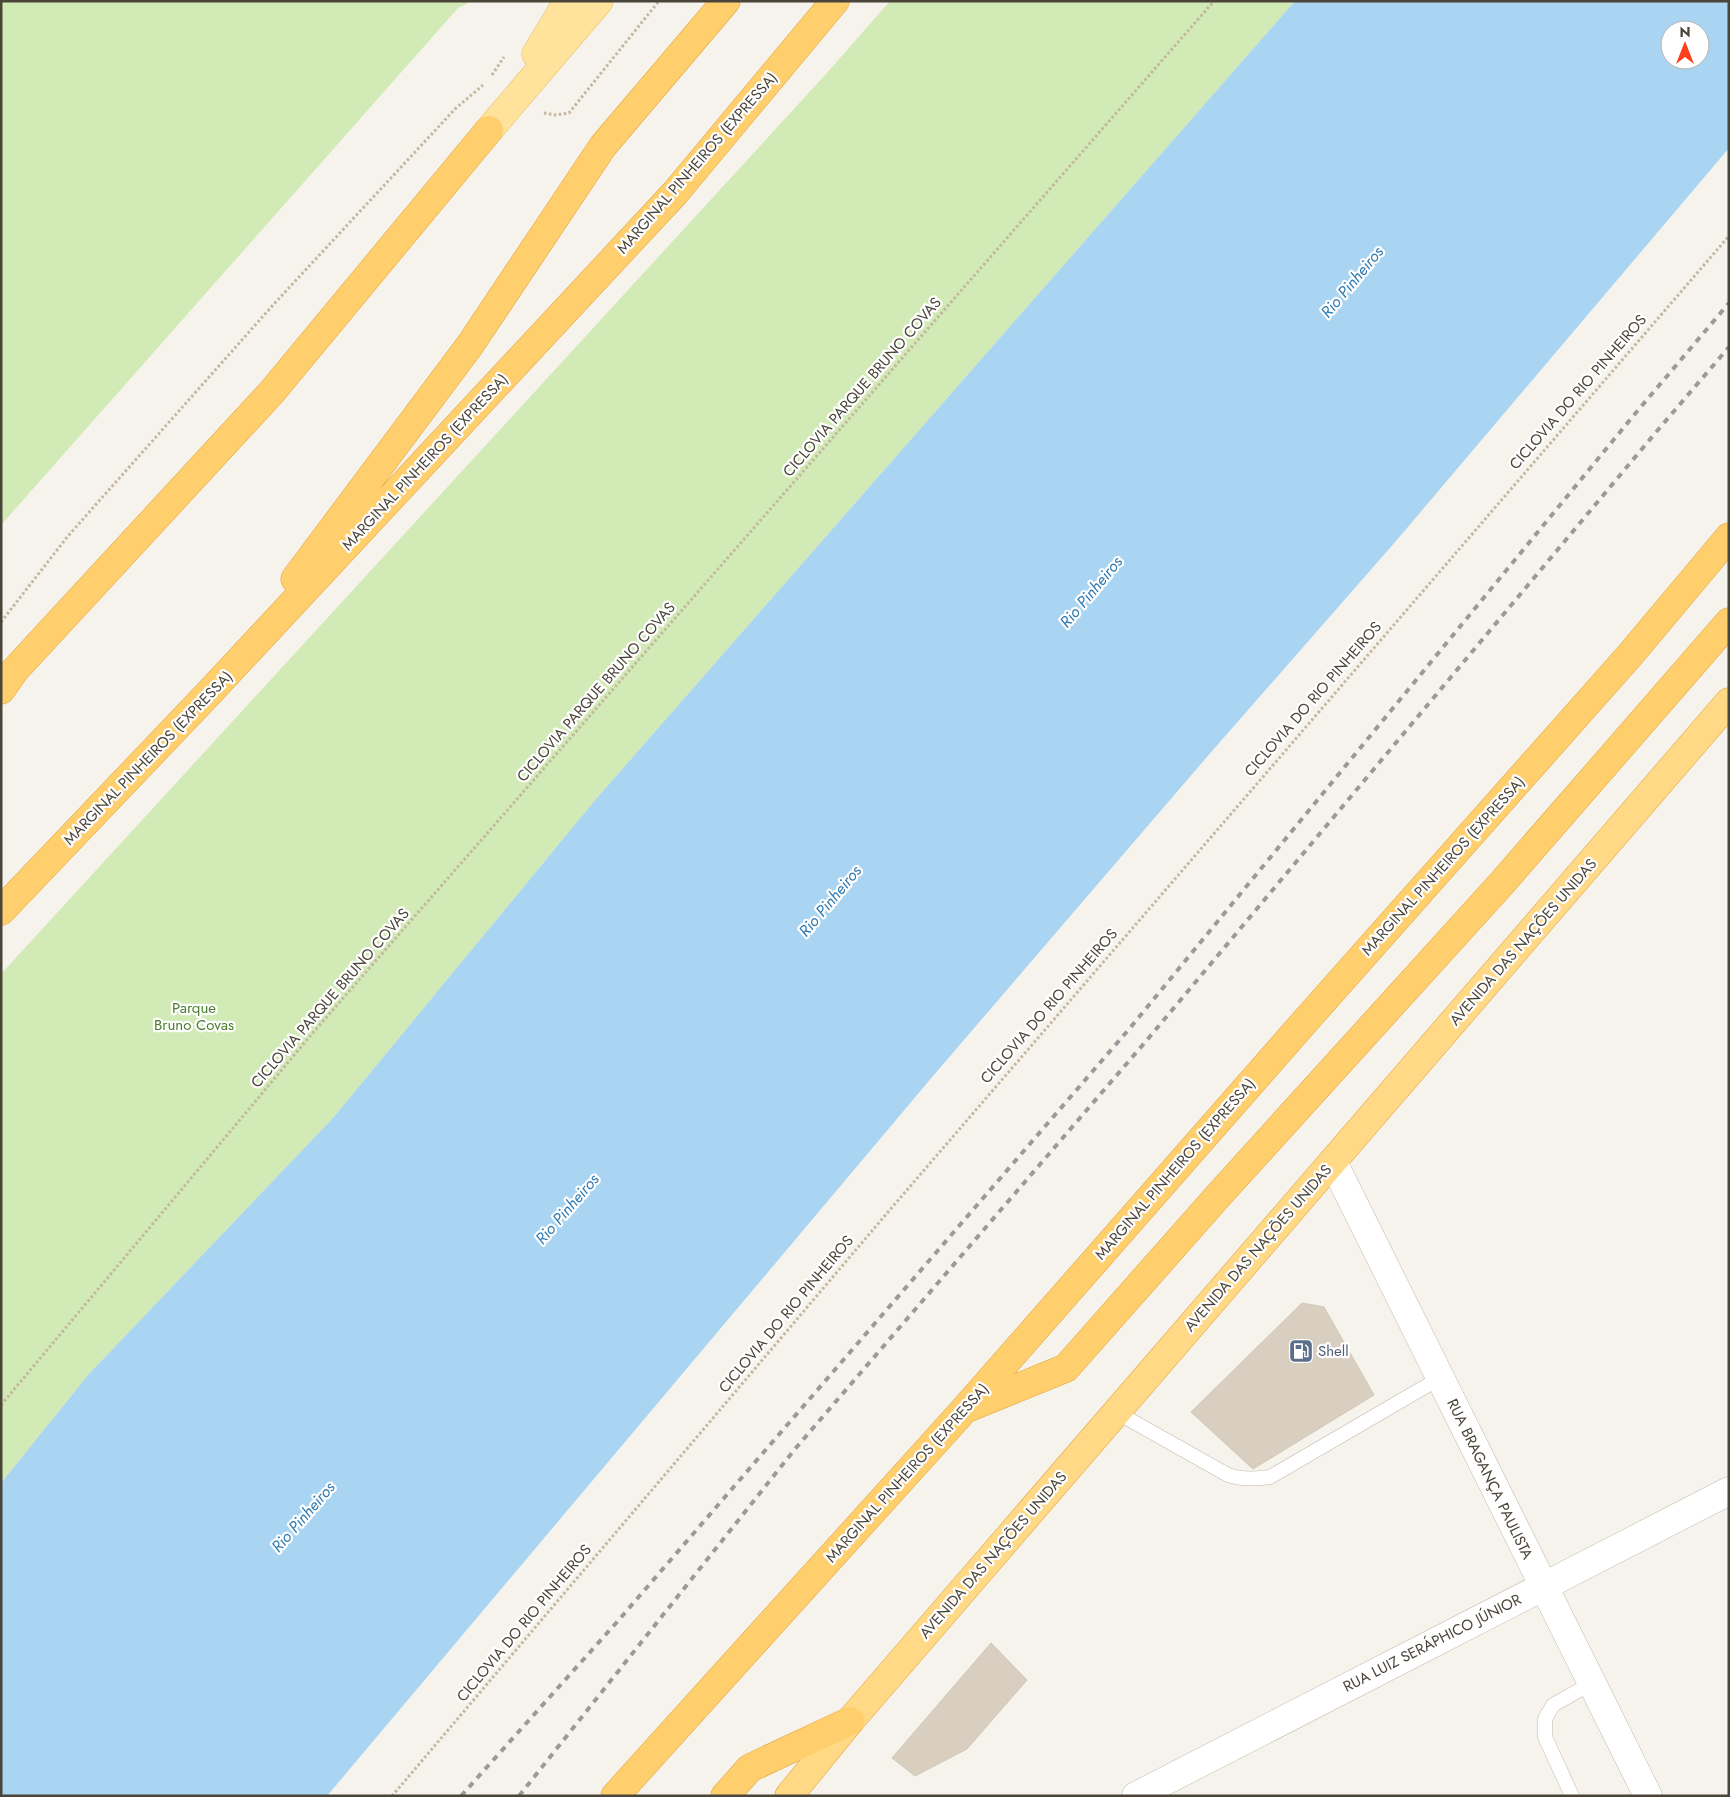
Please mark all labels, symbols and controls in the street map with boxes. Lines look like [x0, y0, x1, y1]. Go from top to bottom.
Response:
north arrow [1660, 20, 1710, 70]
text: N [1679, 22, 1691, 42]
street label: MARGINAL PINHEIROS (EXPRESSA) [612, 67, 782, 259]
water label: Rio Pinheiros [1315, 241, 1389, 323]
street label: CICLOVIA PARQUE BRUNO COVAS [778, 292, 946, 482]
street label: CICLOVIA DO RIO PINHEIROS [1504, 309, 1652, 475]
street label: MARGINAL PINHEIROS (EXPRESSA) [337, 369, 513, 555]
water label: Rio Pinheiros [1054, 551, 1128, 633]
street label: CICLOVIA PARQUE BRUNO COVAS [512, 597, 680, 787]
street label: CICLOVIA DO RIO PINHEIROS [1239, 616, 1387, 782]
street label: MARGINAL PINHEIROS (EXPRESSA) [59, 666, 237, 850]
street label: MARGINAL PINHEIROS (EXPRESSA) [1356, 771, 1530, 961]
street label: AVENIDA DAS NAÇÕES UNIDAS [1444, 854, 1602, 1030]
water label: Rio Pinheiros [793, 860, 867, 942]
street label: CICLOVIA PARQUE BRUNO COVAS [246, 903, 414, 1093]
street label: CICLOVIA DO RIO PINHEIROS [975, 923, 1123, 1089]
park label: Parque Bruno Covas [154, 997, 234, 1036]
street label: MARGINAL PINHEIROS (EXPRESSA) [1090, 1073, 1260, 1265]
street label: AVENIDA DAS NAÇÕES UNIDAS [1179, 1160, 1337, 1336]
water label: Rio Pinheiros [530, 1168, 605, 1249]
street label: CICLOVIA DO RIO PINHEIROS [713, 1231, 859, 1397]
fuel station icon: Shell [1288, 1338, 1314, 1364]
place label: Shell [1318, 1340, 1349, 1362]
street label: MARGINAL PINHEIROS (EXPRESSA) [820, 1378, 994, 1568]
street label: RUA BRAGANÇA PAULISTA [1441, 1395, 1539, 1563]
street label: AVENIDA DAS NAÇÕES UNIDAS [914, 1467, 1072, 1643]
water label: Rio Pinheiros [266, 1476, 341, 1557]
street label: CICLOVIA DO RIO PINHEIROS [451, 1540, 597, 1706]
street label: RUA LUIZ SERÁPHICO JÚNIOR [1339, 1588, 1525, 1698]

